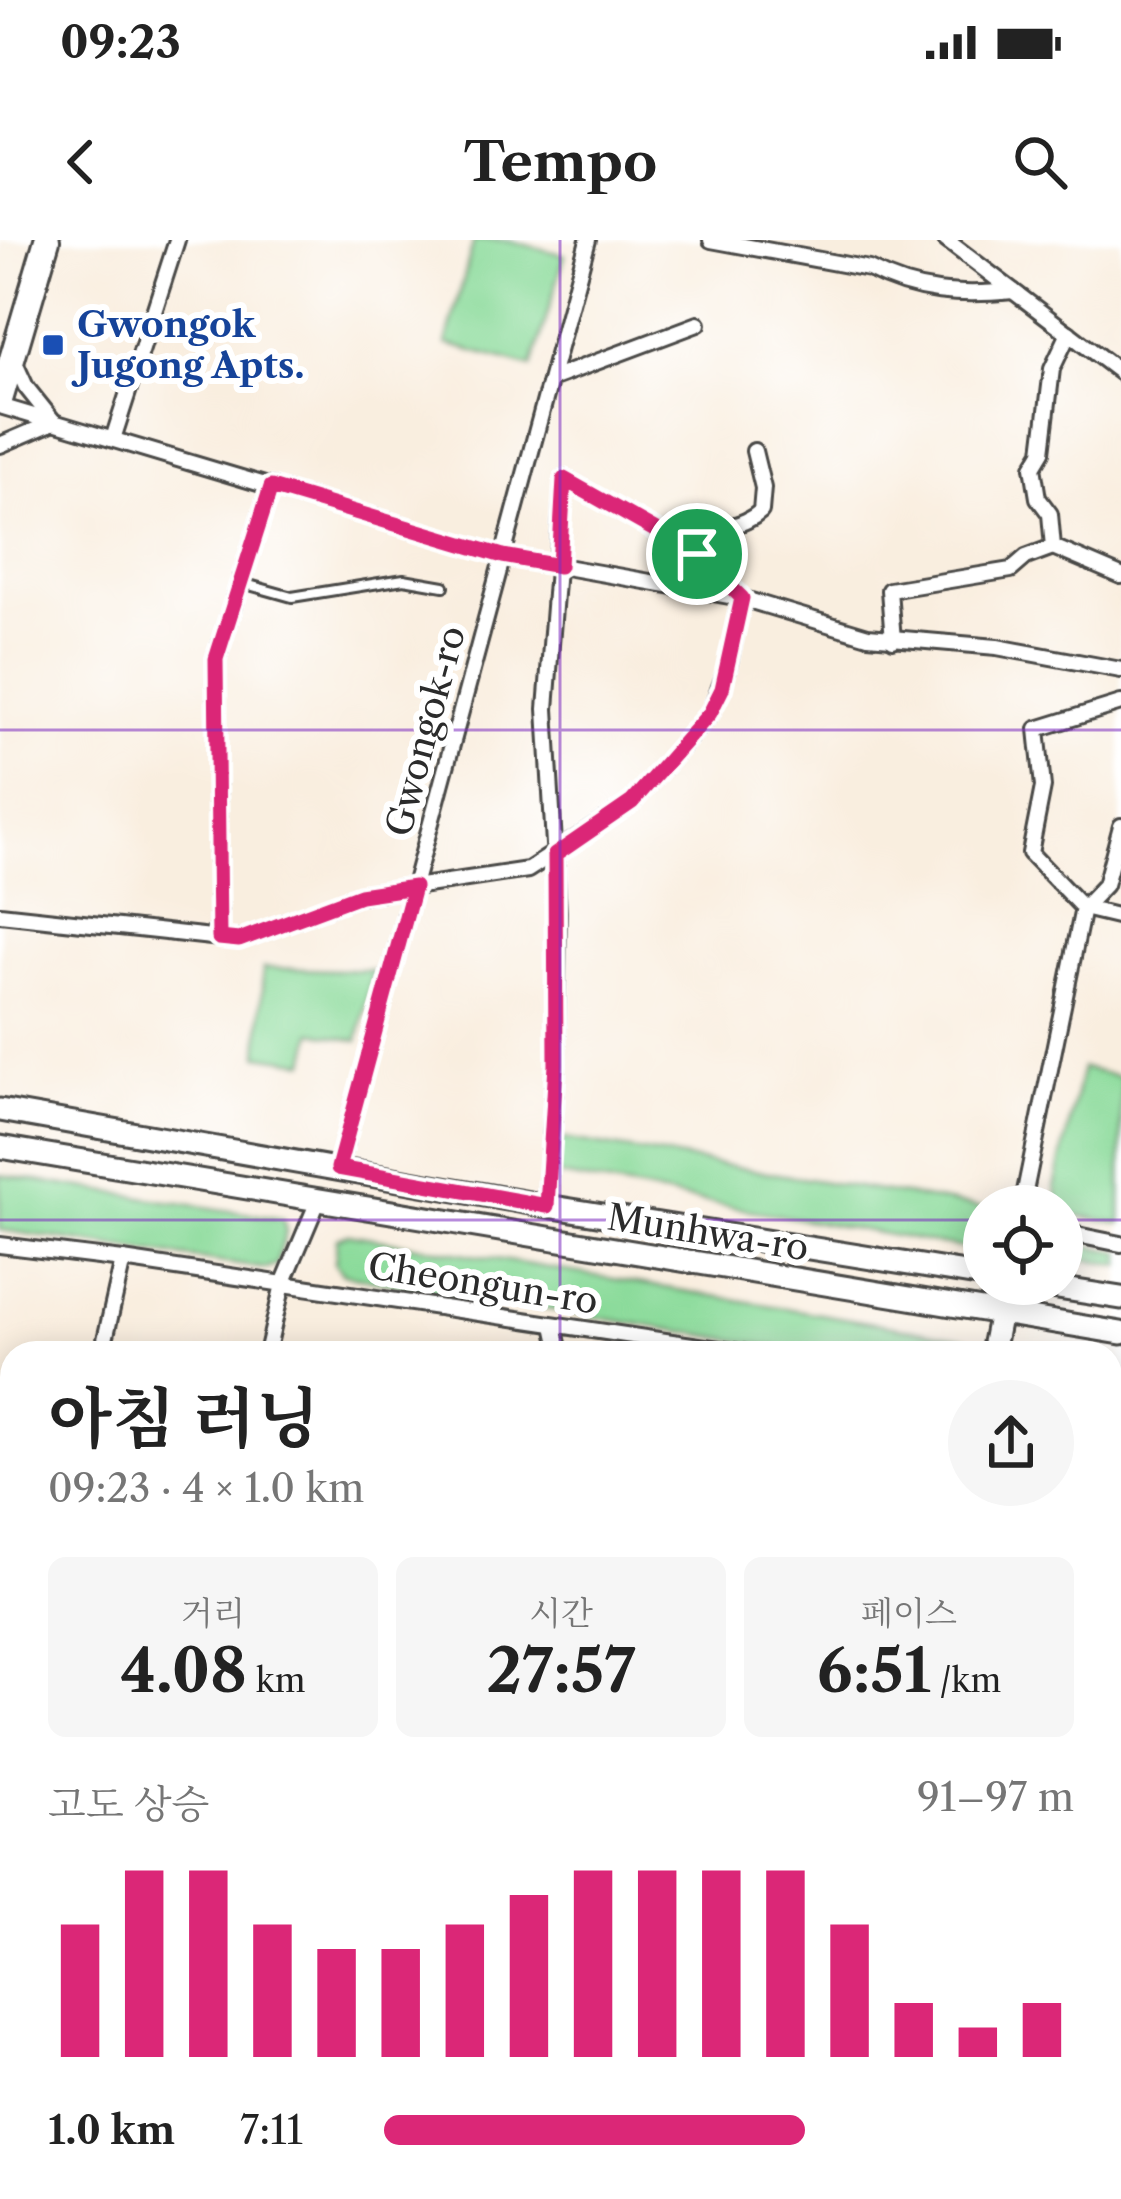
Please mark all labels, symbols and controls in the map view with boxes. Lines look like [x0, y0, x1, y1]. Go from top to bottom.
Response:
text: 09:23 [60, 14, 181, 70]
icon: back [48, 129, 114, 195]
text: Tempo [464, 129, 657, 195]
icon: search [1007, 129, 1073, 195]
place label: Gwongok Jugong Apts. [71, 302, 304, 387]
marker: Gwongok Jugong Apts. [40, 332, 66, 358]
pin [646, 503, 748, 605]
icon: arrive [664, 521, 730, 587]
street label: Gwongok-ro [376, 621, 474, 841]
map controls [963, 1185, 1083, 1305]
button: locate [963, 1185, 1083, 1305]
street label: Munhwa-ro [604, 1194, 812, 1270]
street label: Cheongun-ro [365, 1243, 601, 1323]
text: 아침 러닝 [48, 1378, 320, 1459]
button: share [948, 1380, 1074, 1506]
text: 09:23 · 4 × 1.0 km [48, 1464, 364, 1512]
text: 거리 [181, 1593, 245, 1634]
text: 시간 [529, 1593, 593, 1634]
text: 페이스 [861, 1593, 957, 1634]
text: 4.08 [120, 1634, 247, 1708]
text: 27:57 [487, 1634, 635, 1708]
text: 6:51 [817, 1634, 931, 1708]
text: km [247, 1660, 306, 1701]
text: /km [931, 1660, 1001, 1701]
text: 91–97 m [917, 1773, 1074, 1821]
text: 고도 상승 [48, 1780, 209, 1828]
text: 1.0 km [48, 2106, 175, 2154]
text: 7:11 [240, 2106, 303, 2154]

